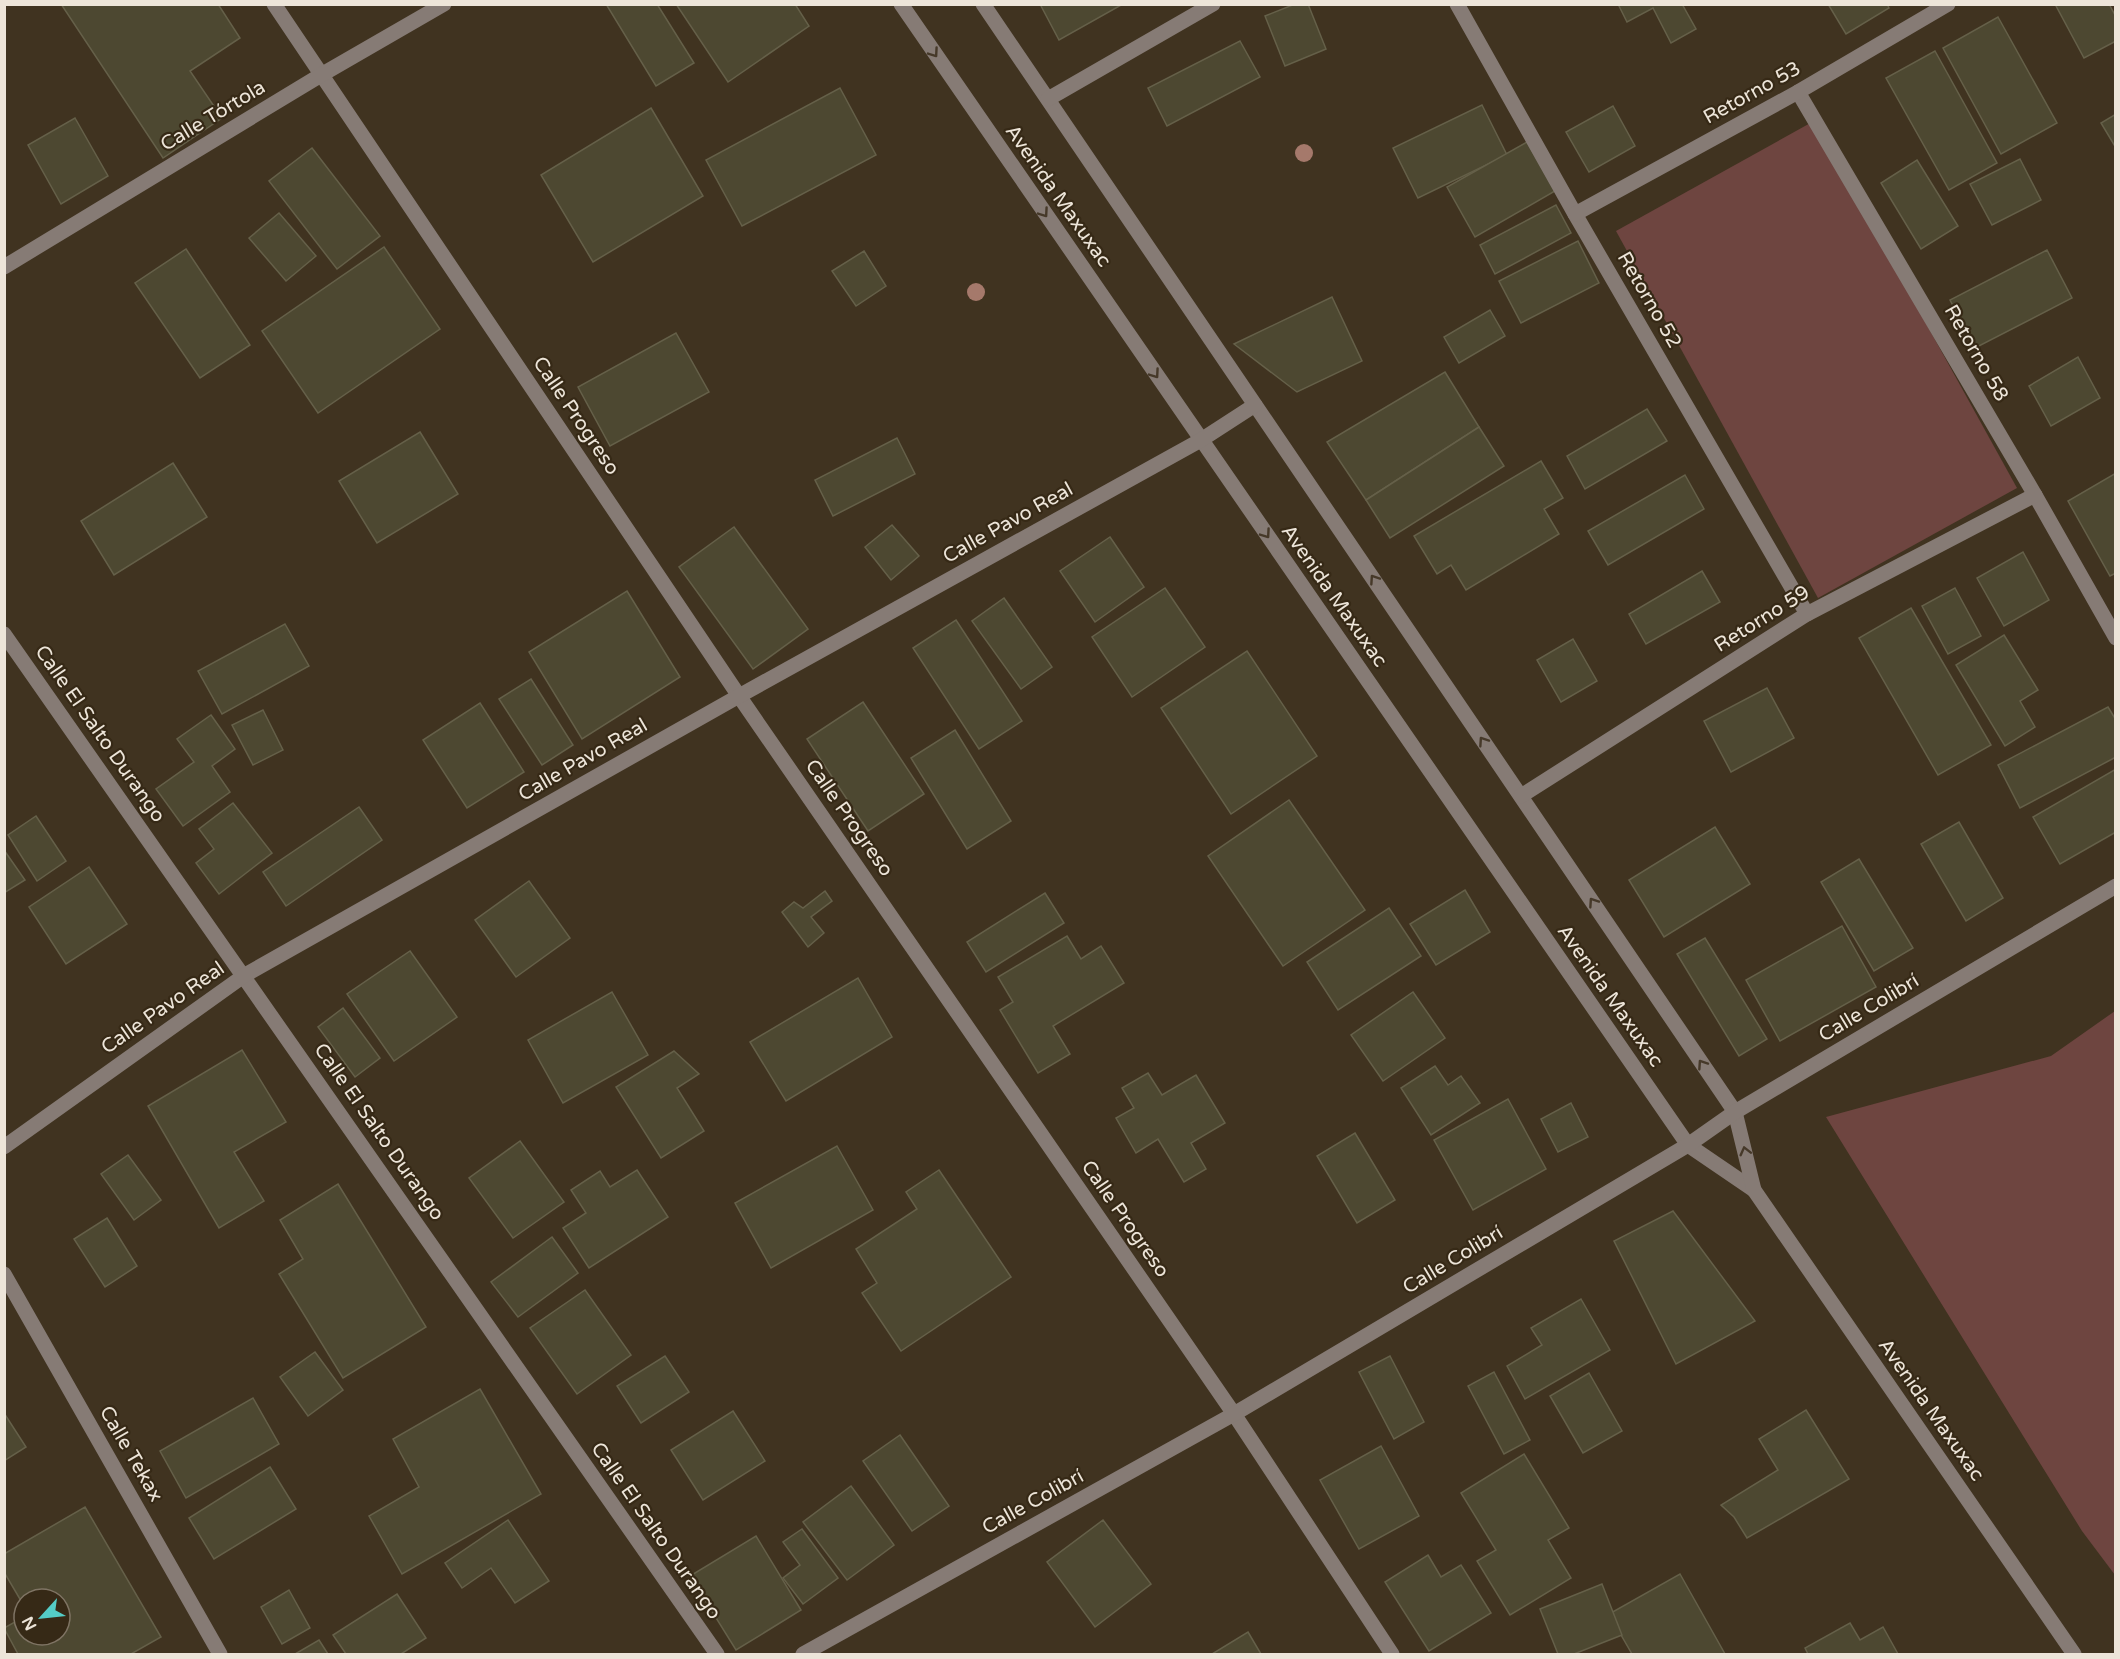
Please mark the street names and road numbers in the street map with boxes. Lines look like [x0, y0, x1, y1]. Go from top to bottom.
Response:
street label: Retorno 53 [1699, 56, 1805, 130]
street label: Calle Tórtola [156, 75, 270, 157]
street label: Avenida Maxuxac [1000, 120, 1116, 272]
street label: Retorno 52 [1612, 247, 1686, 353]
street label: Retorno 58 [1939, 300, 2013, 406]
street label: Calle Progreso [528, 352, 624, 480]
street label: Calle Pavo Real [939, 477, 1077, 569]
street label: Avenida Maxuxac [1276, 520, 1392, 672]
street label: Retorno 59 [1710, 580, 1814, 658]
street label: Calle El Salto Durango [30, 641, 170, 827]
street label: Calle Pavo Real [514, 713, 652, 807]
street label: Calle Progreso [800, 755, 898, 881]
street label: Avenida Maxuxac [1552, 920, 1668, 1072]
street label: Calle Pavo Real [97, 957, 229, 1059]
street label: Calle Colibrí [1815, 969, 1923, 1047]
street label: Calle El Salto Durango [309, 1039, 449, 1225]
street label: Calle Progreso [1076, 1156, 1174, 1282]
street label: Calle Colibrí [1399, 1221, 1507, 1299]
street label: Avenida Maxuxac [1873, 1334, 1989, 1486]
street label: Calle Tekax [94, 1402, 168, 1506]
street label: Calle El Salto Durango [586, 1438, 726, 1624]
street label: Calle Colibrí [978, 1464, 1088, 1540]

